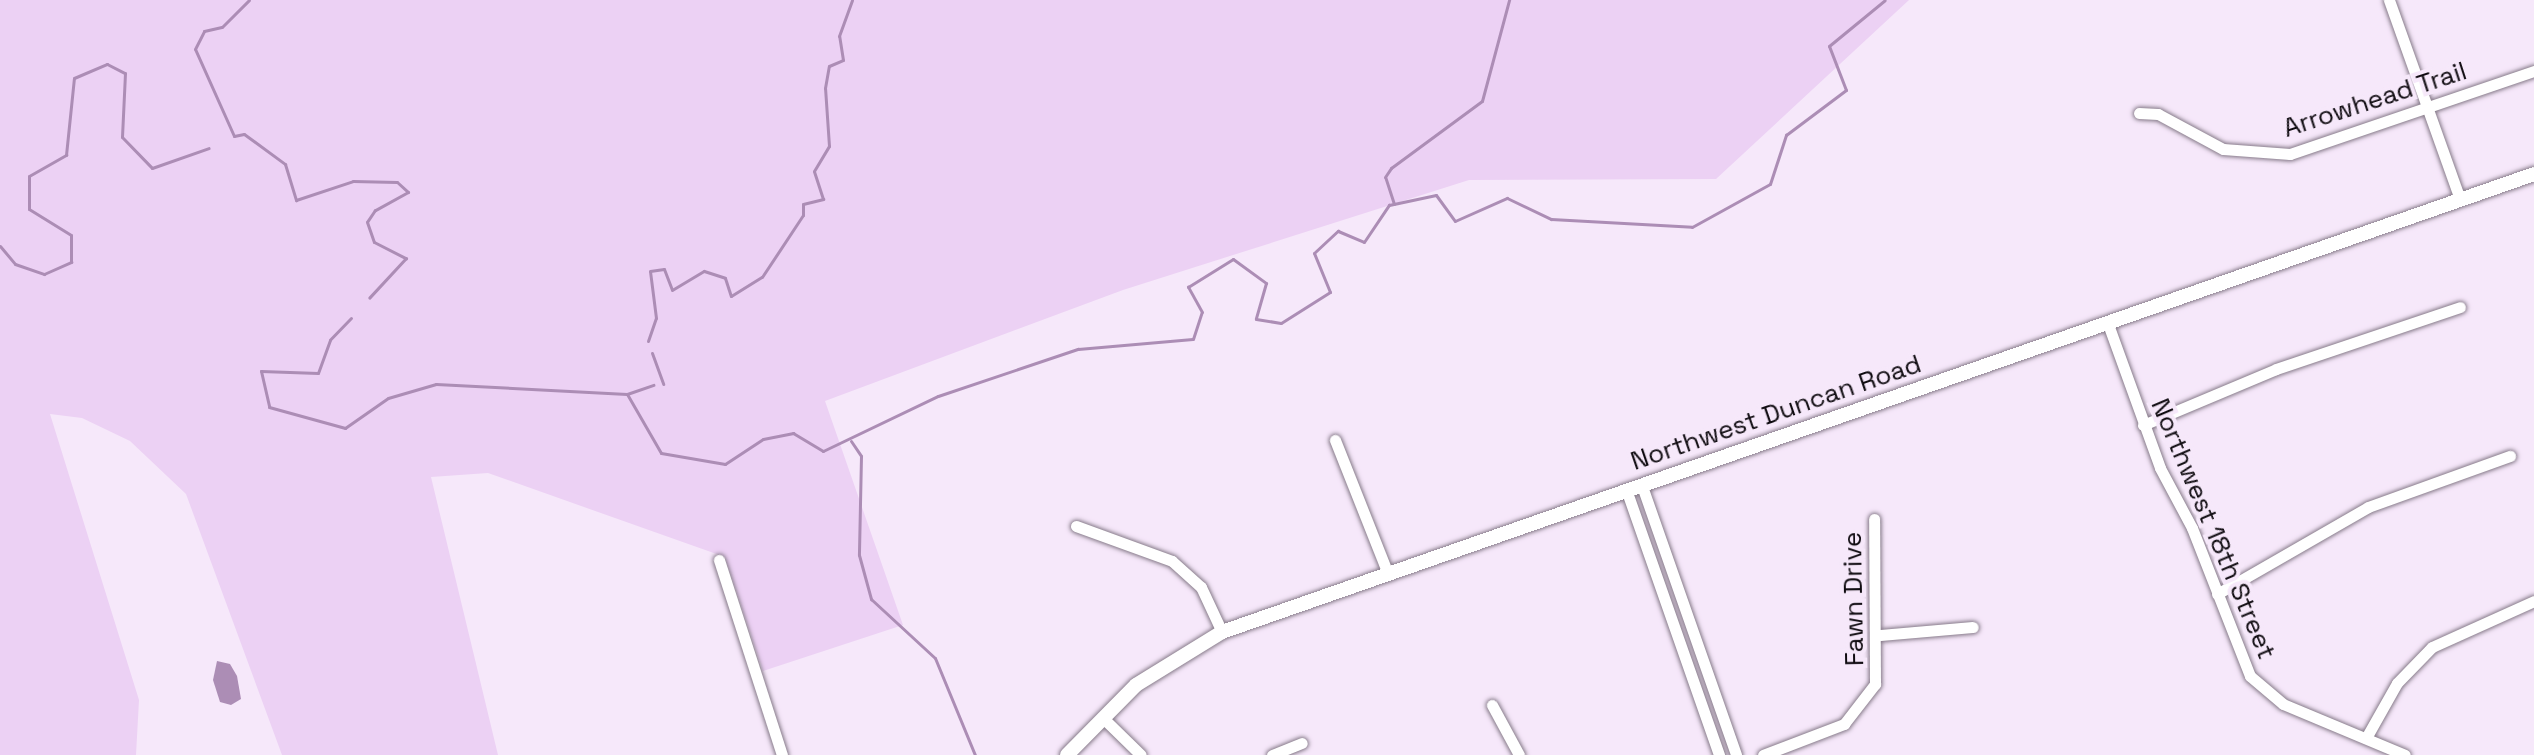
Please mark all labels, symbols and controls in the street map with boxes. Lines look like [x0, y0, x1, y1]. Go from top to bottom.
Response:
street label: Arrowhead Trail [2279, 56, 2471, 144]
street label: Northwest Duncan Road [1627, 349, 1925, 477]
street label: Northwest 18th Street [2144, 394, 2282, 664]
street label: Fawn Drive [1837, 532, 1871, 666]

